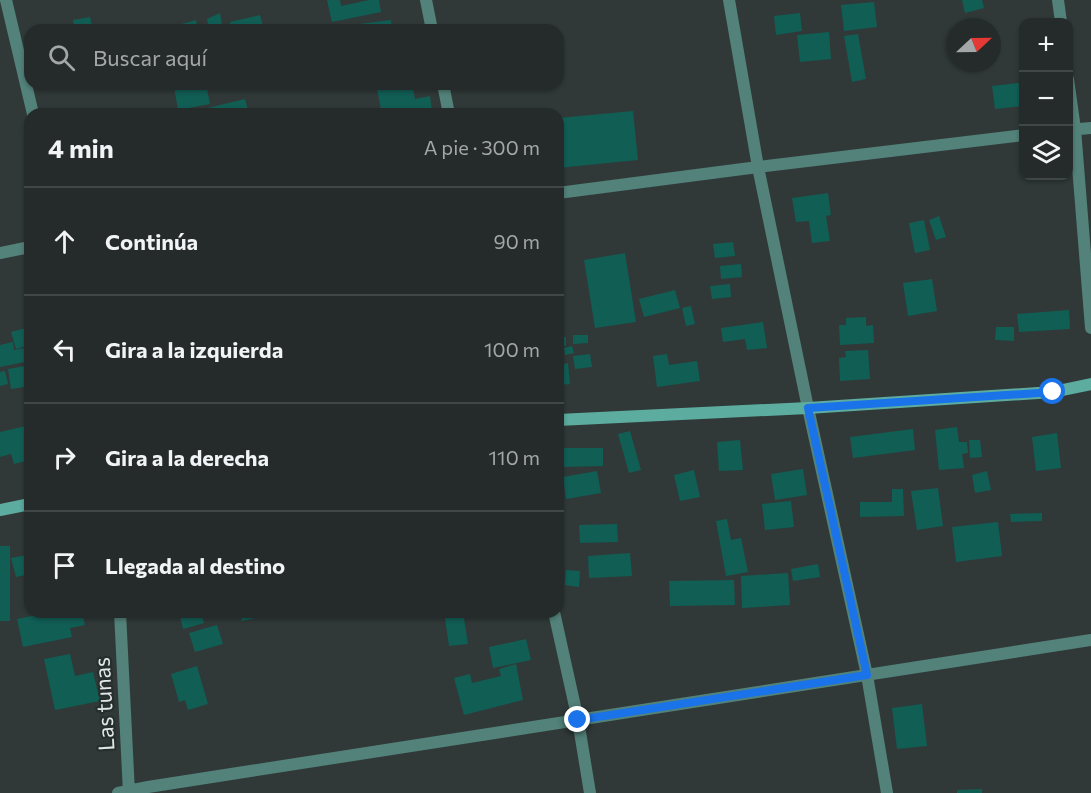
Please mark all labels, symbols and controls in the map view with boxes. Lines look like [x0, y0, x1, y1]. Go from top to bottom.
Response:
north arrow [947, 18, 1001, 72]
map controls [1019, 18, 1073, 180]
button: + [1019, 18, 1073, 72]
search box [24, 24, 564, 90]
icon: search [45, 41, 78, 74]
text: Buscar aquí [93, 44, 207, 71]
button: − [1019, 72, 1073, 126]
button: layers [1019, 126, 1073, 180]
text: 4 min [48, 132, 114, 163]
text: A pie · 300 m [424, 135, 540, 159]
icon: ahead [48, 225, 81, 258]
text: Continúa [105, 228, 198, 255]
text: 90 m [494, 229, 540, 253]
icon: left [48, 333, 81, 366]
text: Gira a la izquierda [105, 336, 283, 363]
text: 100 m [484, 337, 540, 361]
route start [1039, 378, 1065, 404]
icon: right [48, 441, 81, 474]
text: Gira a la derecha [105, 444, 269, 471]
text: 110 m [489, 445, 540, 469]
icon: arrive [48, 549, 81, 582]
text: Llegada al destino [105, 552, 285, 579]
street label: Las tunas [88, 657, 119, 752]
route end [564, 706, 590, 732]

